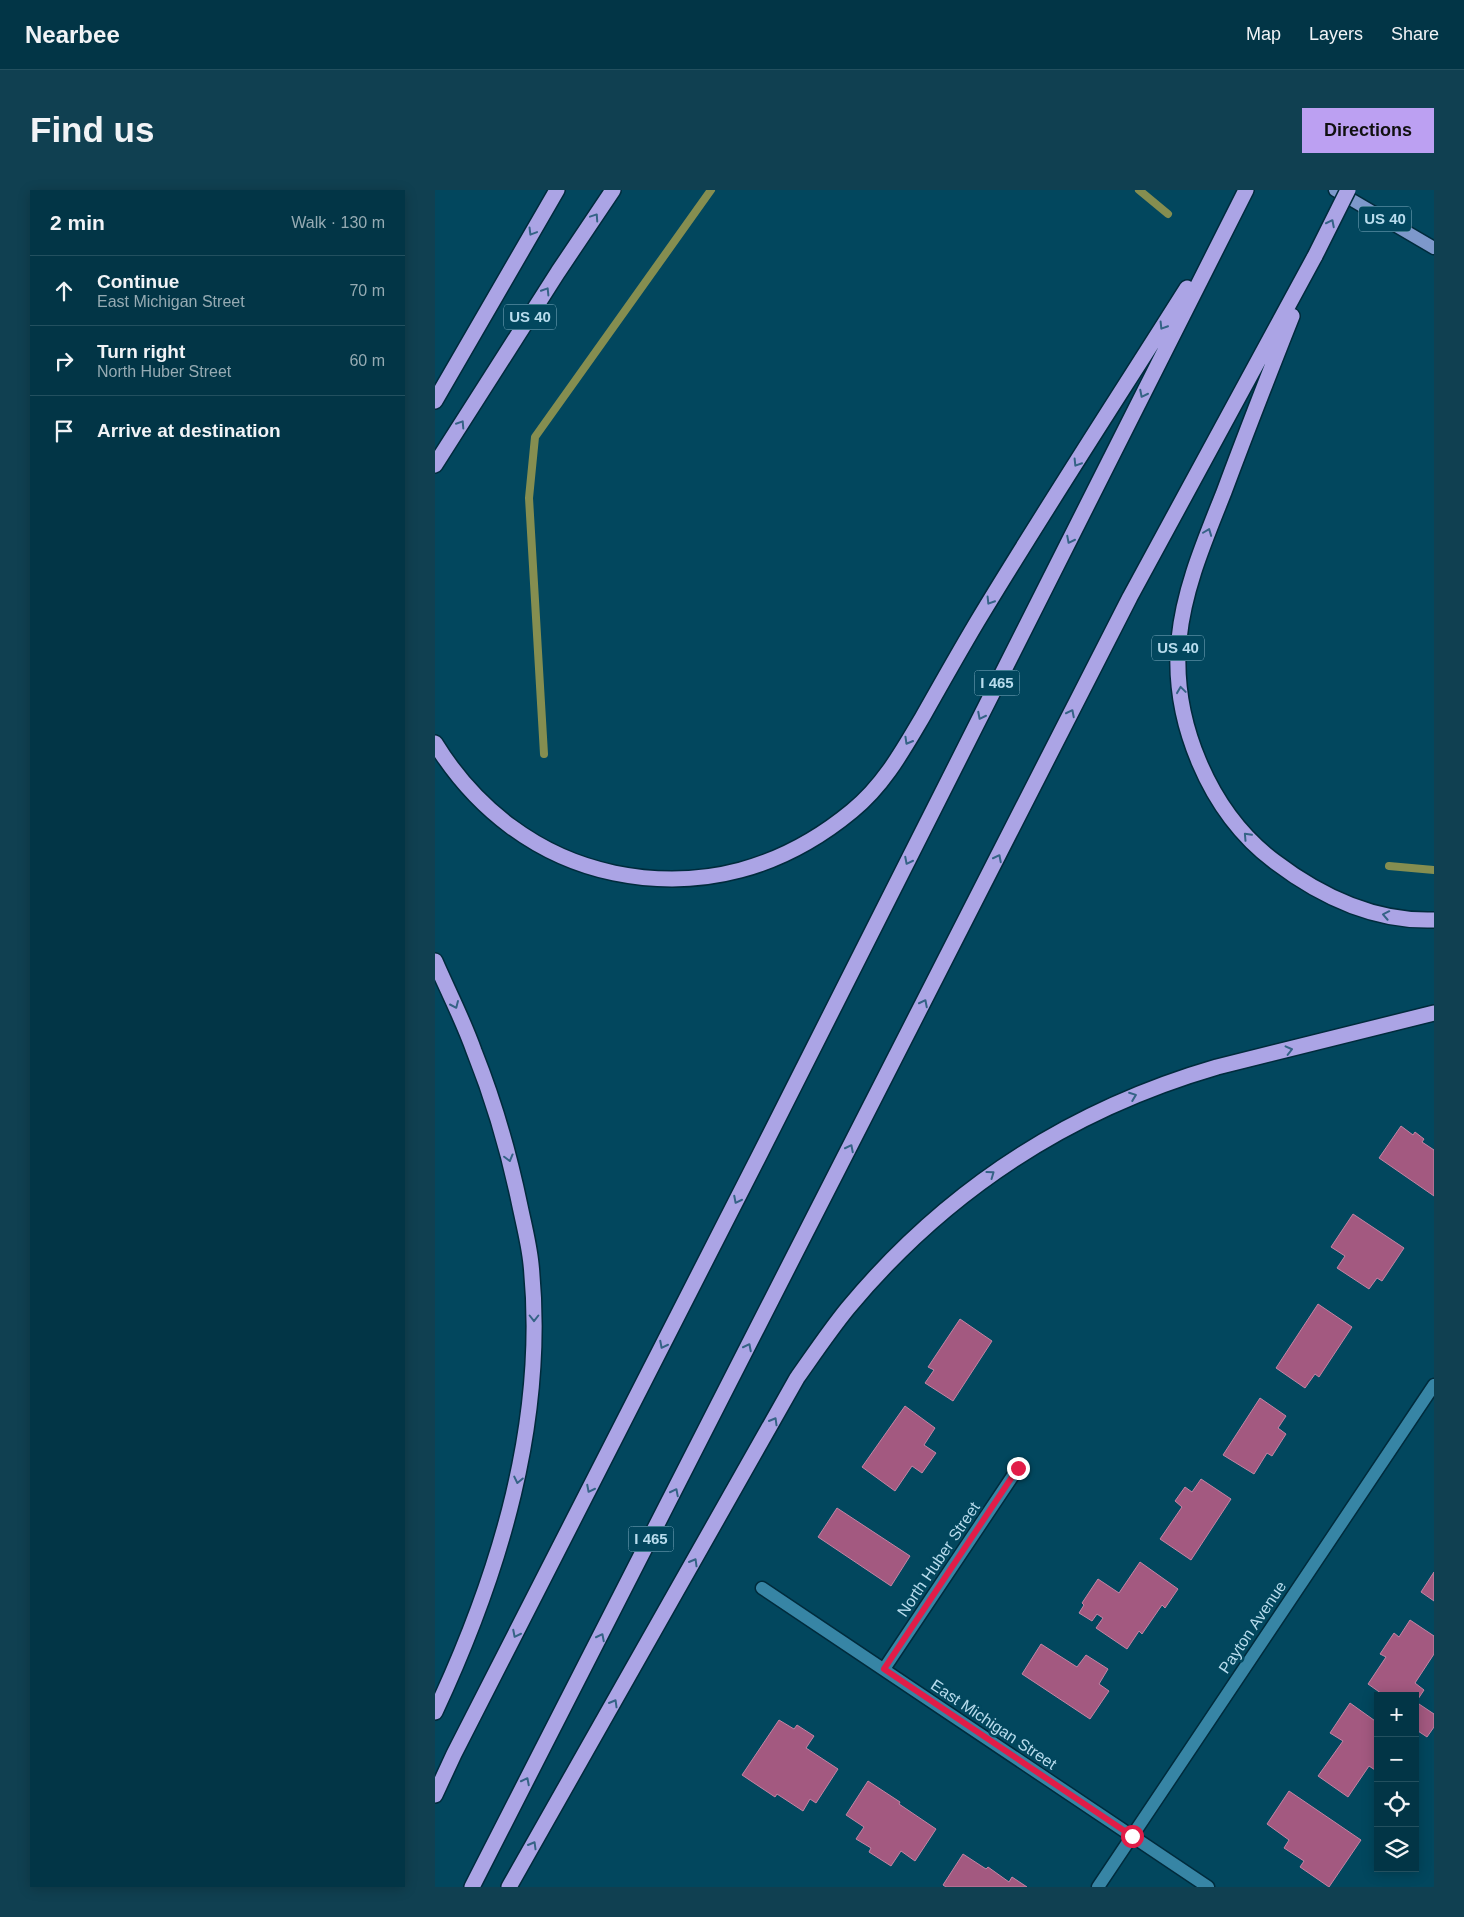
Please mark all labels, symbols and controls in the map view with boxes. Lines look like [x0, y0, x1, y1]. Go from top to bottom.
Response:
text: Nearbee [25, 21, 120, 48]
text: Map [1246, 24, 1281, 44]
text: Layers [1309, 24, 1363, 44]
text: Share [1391, 24, 1439, 44]
button: Directions [1302, 108, 1434, 153]
text: Find us [30, 110, 154, 149]
road number: US 40 [1359, 206, 1411, 232]
text: 2 min [50, 211, 105, 234]
one-way arrow [589, 213, 598, 222]
text: Walk · 130 m [291, 214, 385, 231]
one-way arrow [1325, 219, 1335, 228]
one-way arrow [529, 226, 539, 235]
text: Continue [97, 271, 179, 292]
icon: ahead [50, 277, 78, 305]
text: 70 m [349, 282, 385, 299]
one-way arrow [539, 288, 549, 297]
text: East Michigan Street [97, 293, 245, 310]
road number: US 40 [504, 304, 556, 330]
one-way arrow [1160, 320, 1169, 329]
text: Turn right [97, 341, 185, 362]
icon: right [50, 347, 78, 375]
text: 60 m [349, 352, 385, 369]
text: North Huber Street [97, 363, 231, 380]
one-way arrow [1139, 389, 1149, 398]
icon: arrive [50, 417, 78, 445]
text: Arrive at destination [97, 420, 281, 441]
one-way arrow [455, 420, 465, 429]
one-way arrow [1073, 458, 1083, 467]
one-way arrow [1202, 528, 1212, 537]
one-way arrow [1066, 534, 1076, 543]
one-way arrow [987, 595, 997, 604]
road number: US 40 [1152, 636, 1204, 660]
road number: I 465 [975, 670, 1019, 696]
one-way arrow [1176, 686, 1186, 695]
one-way arrow [1065, 710, 1075, 719]
one-way arrow [977, 711, 987, 720]
one-way arrow [905, 736, 915, 745]
one-way arrow [1244, 832, 1253, 841]
one-way arrow [992, 854, 1002, 863]
one-way arrow [904, 856, 914, 865]
one-way arrow [1381, 910, 1390, 921]
one-way arrow [918, 999, 928, 1008]
one-way arrow [448, 1000, 459, 1009]
one-way arrow [1284, 1045, 1293, 1056]
one-way arrow [1129, 1092, 1137, 1102]
one-way arrow [844, 1144, 854, 1153]
one-way arrow [503, 1154, 514, 1163]
one-way arrow [985, 1171, 995, 1180]
one-way arrow [733, 1195, 743, 1204]
one-way arrow [529, 1315, 539, 1323]
one-way arrow [659, 1339, 669, 1348]
one-way arrow [742, 1343, 752, 1352]
one-way arrow [768, 1417, 778, 1426]
route end [1007, 1457, 1030, 1480]
one-way arrow [513, 1475, 523, 1484]
one-way arrow [586, 1484, 596, 1493]
one-way arrow [669, 1488, 679, 1497]
street label: North Huber Street [894, 1498, 983, 1620]
road number: I 465 [629, 1526, 673, 1552]
one-way arrow [688, 1558, 698, 1567]
street label: Payton Avenue [1215, 1578, 1290, 1677]
one-way arrow [512, 1629, 522, 1638]
one-way arrow [595, 1633, 605, 1642]
street label: East Michigan Street [928, 1676, 1060, 1773]
map controls [1374, 1692, 1419, 1872]
button: + [1374, 1692, 1419, 1737]
one-way arrow [607, 1700, 617, 1709]
button: − [1374, 1737, 1419, 1782]
one-way arrow [520, 1778, 530, 1787]
button: locate [1374, 1782, 1419, 1827]
route start [1121, 1825, 1144, 1848]
button: layers [1374, 1827, 1419, 1872]
one-way arrow [527, 1841, 537, 1850]

